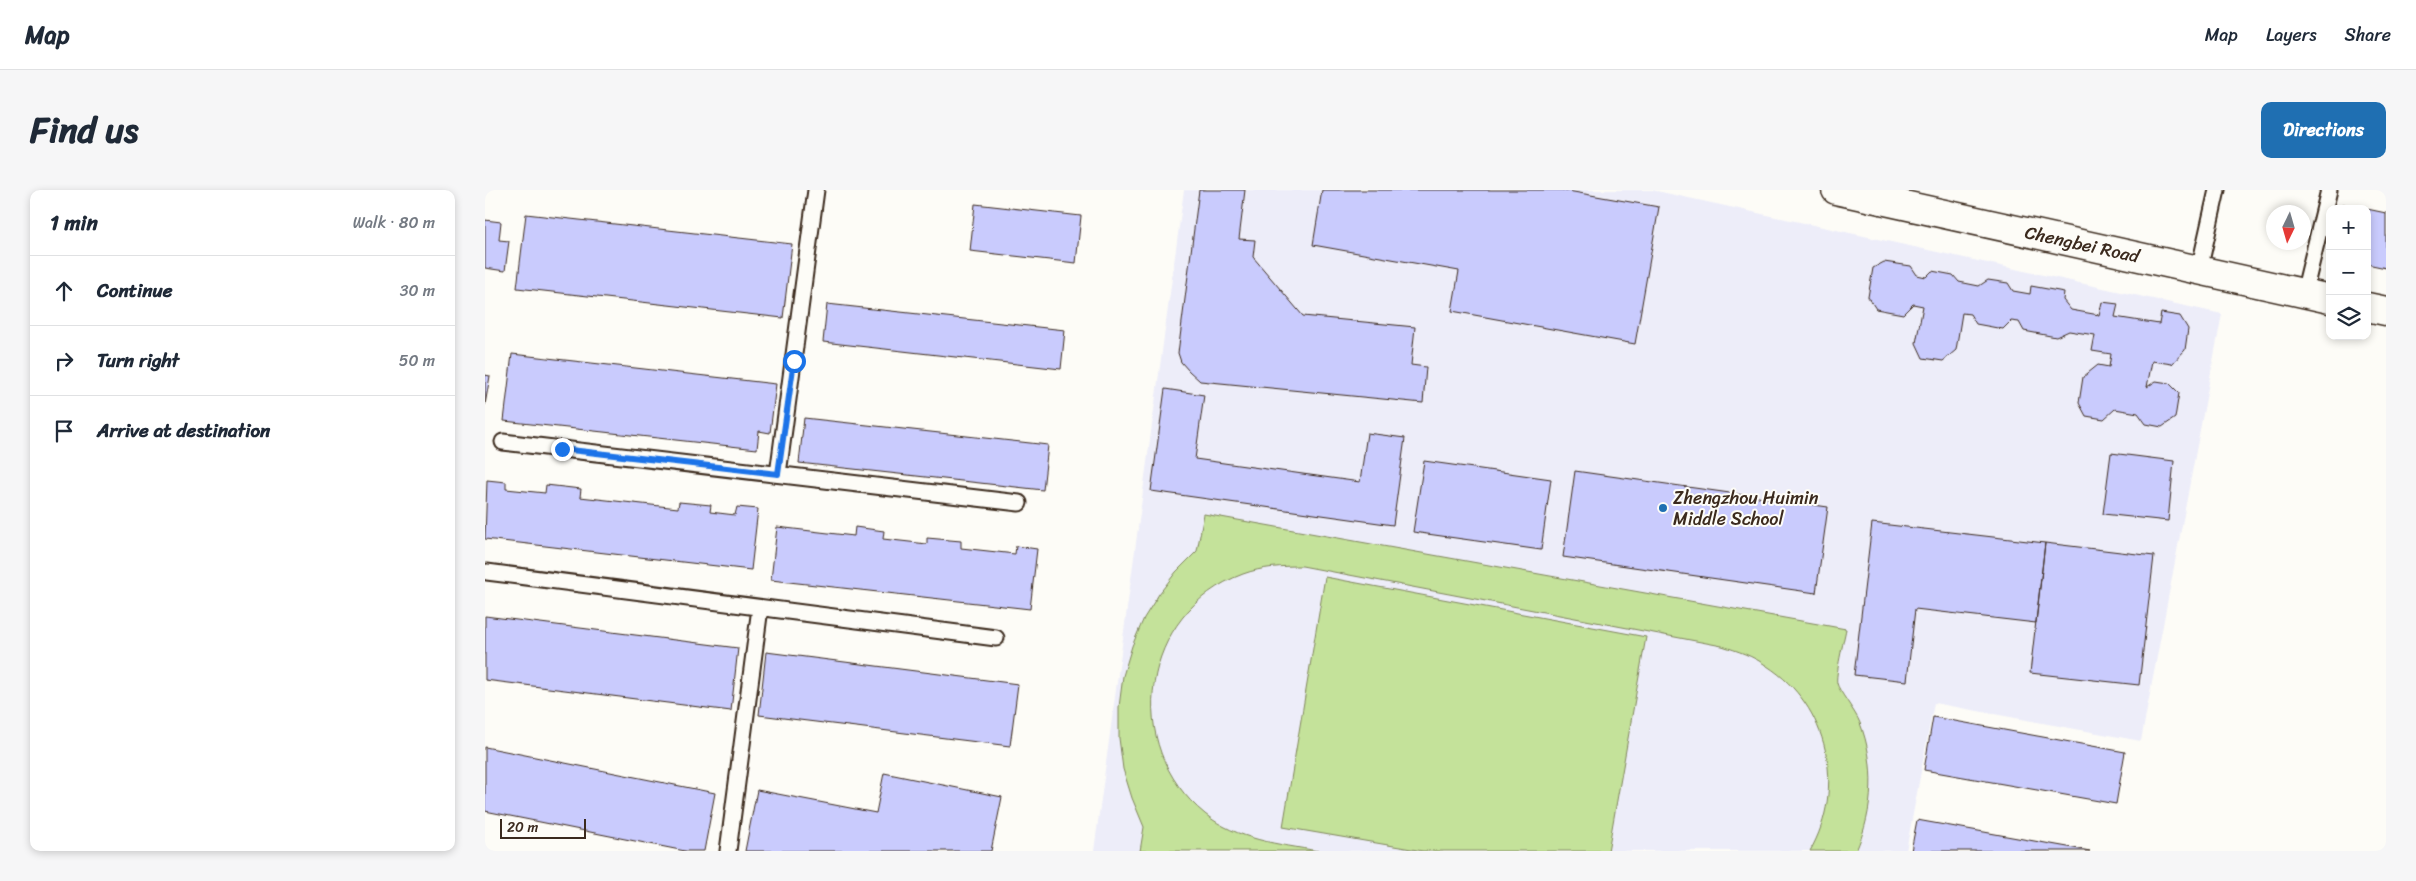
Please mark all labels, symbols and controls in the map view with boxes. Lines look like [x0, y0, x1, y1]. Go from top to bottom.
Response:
text: Map [25, 14, 69, 56]
text: Map [2205, 19, 2238, 51]
text: Layers [2266, 19, 2317, 51]
text: Share [2345, 19, 2391, 51]
text: Find us [30, 99, 138, 161]
button: Directions [2261, 102, 2386, 158]
text: 1 min [50, 204, 98, 242]
north arrow [2266, 205, 2311, 250]
map controls [2326, 205, 2371, 340]
button: + [2326, 205, 2371, 250]
text: Walk · 80 m [353, 208, 435, 237]
street label: Chengbei Road [2022, 216, 2144, 273]
button: − [2326, 250, 2371, 295]
text: Continue [97, 274, 173, 307]
text: 30 m [400, 276, 435, 305]
icon: ahead [50, 277, 78, 305]
button: layers [2326, 295, 2371, 340]
text: Turn right [97, 344, 179, 377]
text: 50 m [399, 346, 435, 375]
icon: right [50, 347, 78, 375]
route start [783, 350, 806, 373]
text: Arrive at destination [97, 414, 270, 447]
icon: arrive [50, 417, 78, 445]
route end [551, 438, 574, 461]
place label: Zhengzhou Huimin Middle School [1673, 482, 1819, 535]
marker: Zhengzhou Huimin Middle School [1657, 502, 1669, 514]
text: 20 m [507, 815, 538, 840]
scale bar [500, 816, 586, 839]

